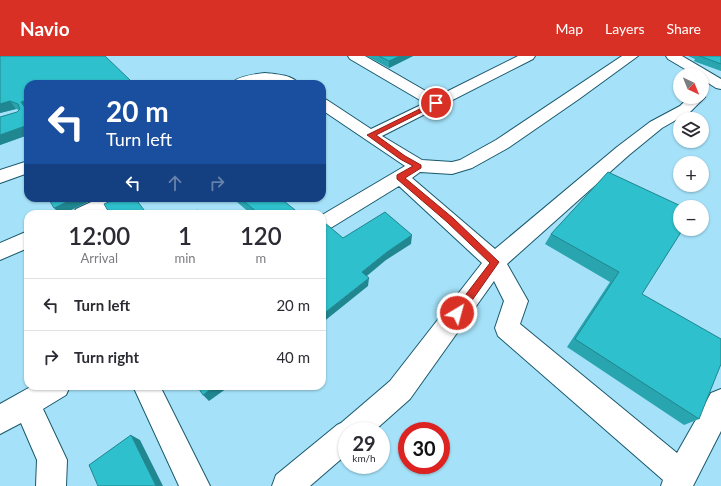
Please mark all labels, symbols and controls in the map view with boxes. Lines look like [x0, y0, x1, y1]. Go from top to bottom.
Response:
text: Navio [20, 17, 70, 40]
text: Map [555, 20, 583, 37]
text: Layers [605, 20, 645, 37]
text: Share [667, 20, 701, 37]
north arrow [673, 68, 709, 104]
map controls [673, 68, 709, 236]
pin [419, 86, 453, 120]
icon: arrive [425, 92, 447, 114]
text: 20 m [106, 94, 169, 128]
icon: left [40, 96, 92, 148]
button: layers [673, 112, 709, 148]
text: Turn left [106, 128, 172, 150]
button: + [673, 156, 709, 192]
icon: left [122, 172, 144, 194]
icon: ahead [164, 172, 186, 194]
icon: right [206, 172, 228, 194]
button: − [673, 200, 709, 236]
text: 12:00 [68, 221, 130, 250]
text: 1 [178, 221, 192, 250]
text: 120 [240, 221, 282, 250]
text: Arrival [81, 250, 118, 266]
text: min [174, 250, 196, 266]
text: m [255, 250, 266, 266]
position arrow [436, 292, 478, 334]
icon: left [40, 294, 62, 316]
text: Turn left [74, 296, 130, 314]
text: 20 m [276, 296, 310, 314]
icon: right [40, 346, 62, 368]
text: Turn right [74, 348, 139, 366]
text: 40 m [276, 348, 310, 366]
speed limit sign: 30 [398, 422, 450, 474]
text: 29 [352, 431, 376, 455]
text: km/h [352, 452, 376, 464]

